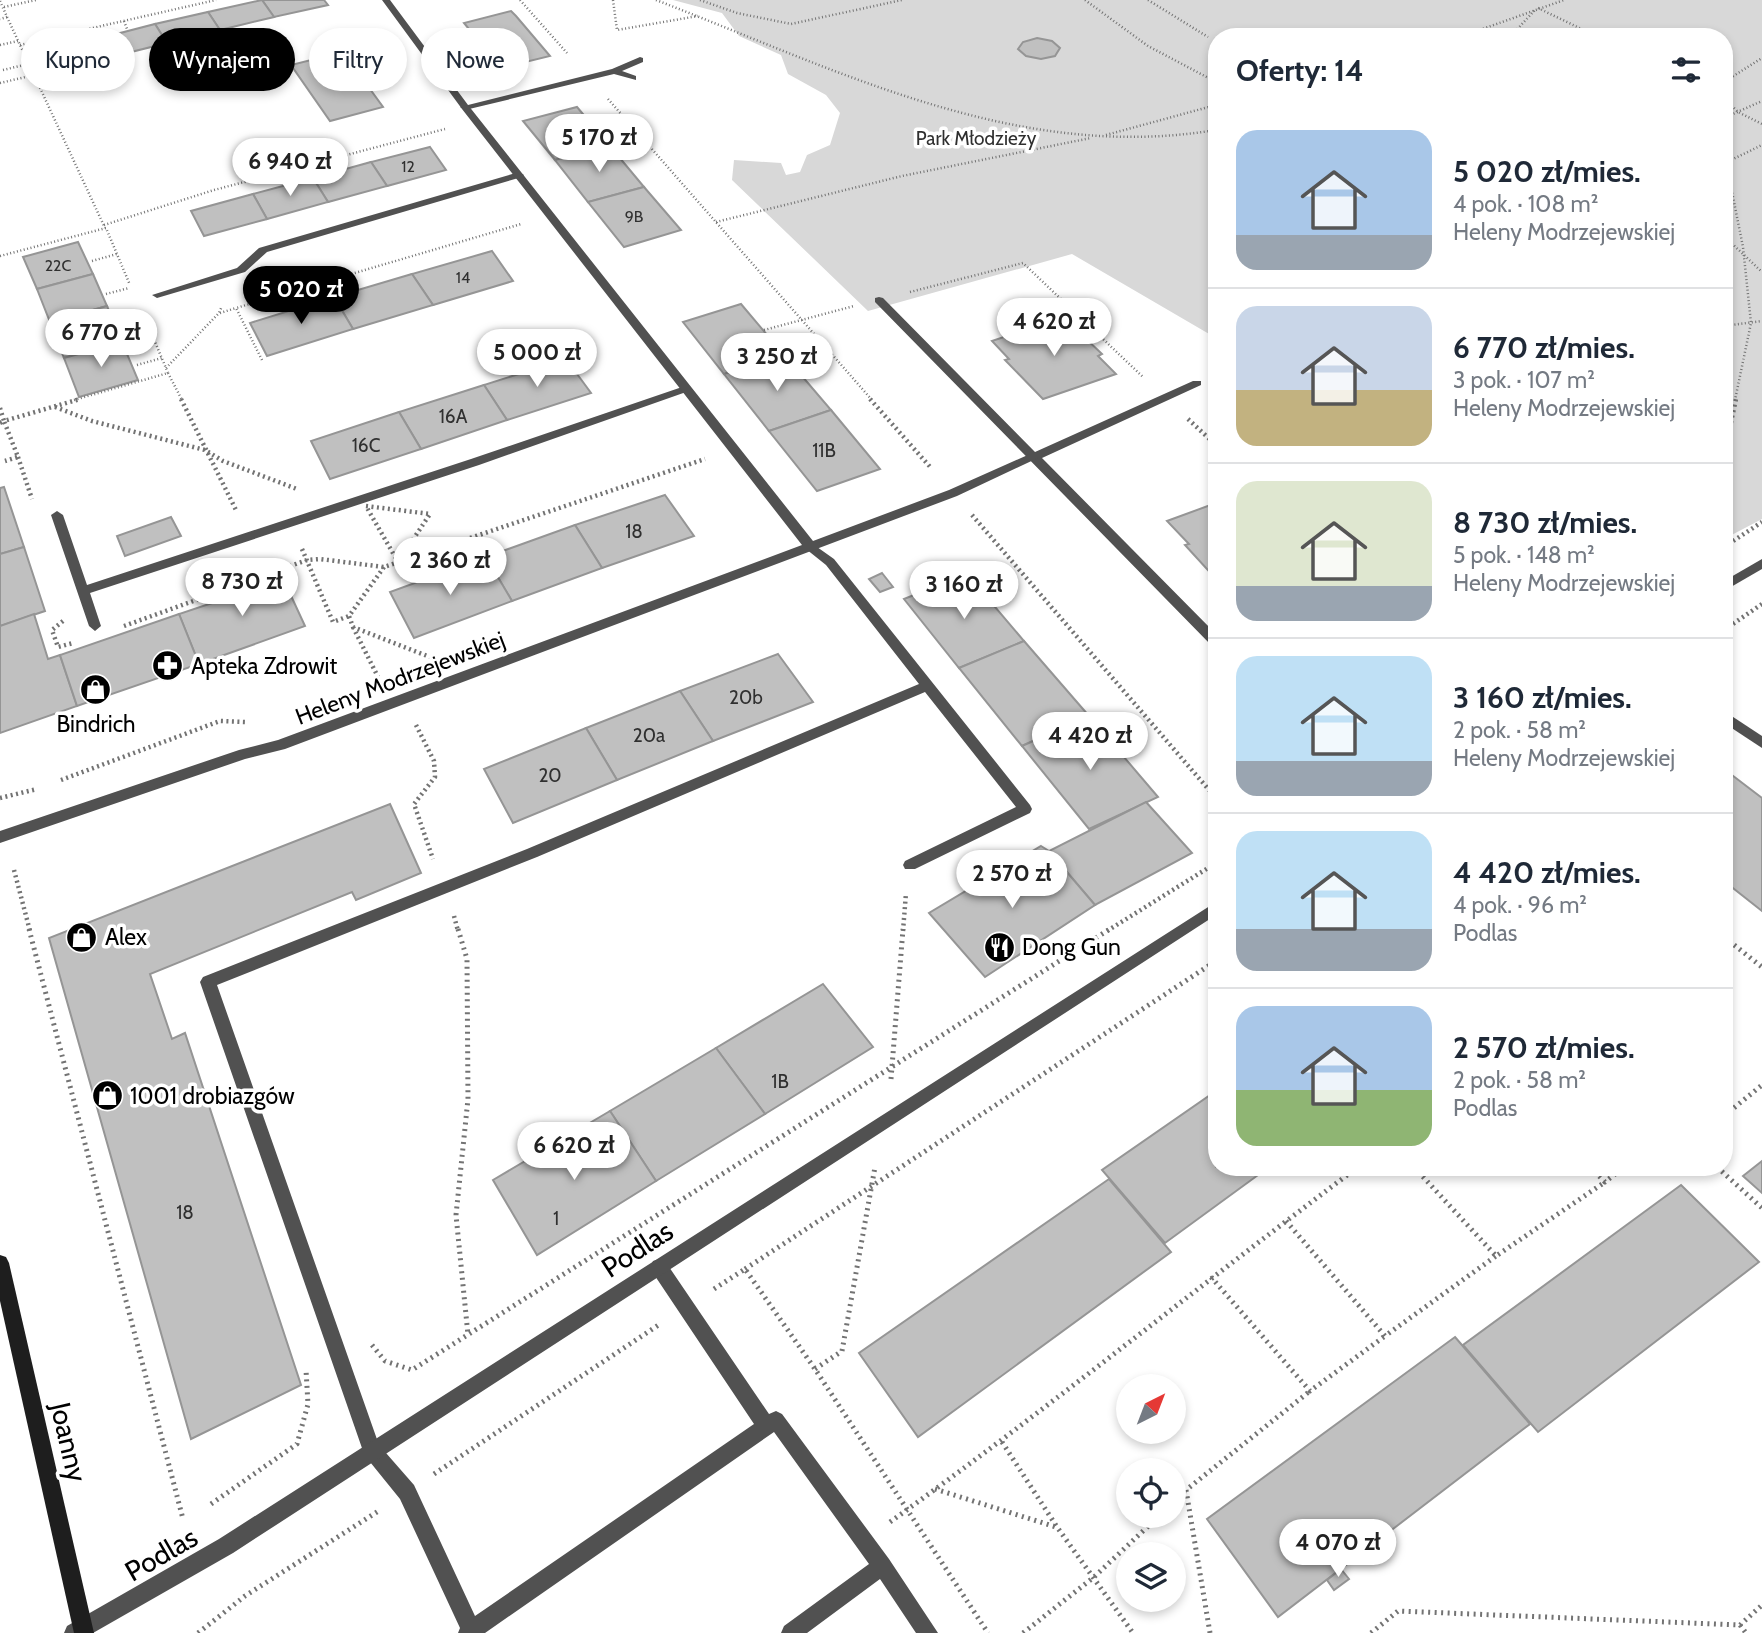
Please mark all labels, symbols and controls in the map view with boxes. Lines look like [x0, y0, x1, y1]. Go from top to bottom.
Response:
chip: Kupno [21, 28, 135, 91]
chip: Wynajem [149, 28, 295, 91]
chip: Filtry [309, 28, 407, 91]
chip: Nowe [421, 28, 529, 91]
icon: filters [1667, 51, 1705, 89]
text: Oferty: 14 [1236, 52, 1364, 89]
pin: 5 170 zł [527, 114, 671, 174]
text: 5 170 zł [561, 123, 637, 151]
park label: Park Młodzieży [916, 127, 1037, 150]
pin: 6 940 zł [218, 138, 362, 198]
text: 6 940 zł [248, 147, 332, 175]
text: 5 020 zł/mies. [1453, 153, 1641, 190]
house number: 12 [401, 157, 415, 176]
icon: home [1292, 158, 1376, 242]
text: 4 pok. · 108 m² [1453, 190, 1598, 218]
house number: 9B [625, 207, 644, 226]
text: Heleny Modrzejewskiej [1453, 218, 1675, 246]
house number: 22C [45, 256, 71, 275]
pin: 5 020 zł [229, 266, 373, 326]
house number: 14 [456, 268, 470, 287]
text: 5 020 zł [259, 275, 343, 303]
pin: 4 620 zł [982, 298, 1126, 358]
text: 4 620 zł [1013, 307, 1095, 335]
pin: 6 770 zł [29, 310, 173, 369]
text: 6 770 zł [61, 318, 141, 346]
text: 6 770 zł/mies. [1453, 329, 1635, 366]
pin: 5 000 zł [465, 330, 609, 389]
pin: 3 250 zł [705, 334, 849, 393]
icon: home [1292, 334, 1376, 418]
text: 5 000 zł [493, 338, 581, 366]
text: 3 250 zł [737, 342, 817, 370]
text: 3 pok. · 107 m² [1453, 366, 1595, 394]
text: Heleny Modrzejewskiej [1453, 394, 1675, 422]
house number: 16A [439, 405, 468, 428]
house number: 16C [352, 434, 381, 457]
house number: 11B [812, 439, 836, 462]
text: 8 730 zł/mies. [1453, 504, 1637, 541]
icon: home [1292, 509, 1376, 593]
house number: 18 [625, 520, 643, 543]
pin: 2 360 zł [378, 538, 522, 597]
text: 5 pok. · 148 m² [1453, 541, 1595, 569]
text: 2 360 zł [410, 546, 490, 574]
pin: 8 730 zł [170, 558, 314, 618]
pin: 3 160 zł [892, 562, 1036, 621]
text: 8 730 zł [201, 567, 283, 595]
text: Heleny Modrzejewskiej [1453, 569, 1675, 597]
text: 3 160 zł [925, 570, 1003, 598]
street label: Heleny Modrzejewskiej [291, 625, 509, 731]
pharmacy icon: Apteka Zdrowit [151, 649, 185, 683]
place label: Apteka Zdrowit [191, 652, 337, 680]
shop icon: Bindrich [79, 673, 113, 707]
text: 3 160 zł/mies. [1453, 679, 1632, 716]
icon: home [1292, 684, 1376, 768]
house number: 20b [729, 686, 763, 709]
place label: Bindrich [56, 710, 136, 738]
pin: 4 420 zł [1018, 712, 1162, 772]
text: 2 pok. · 58 m² [1453, 716, 1586, 744]
text: 4 420 zł [1048, 721, 1132, 749]
house number: 20a [633, 724, 665, 747]
text: Heleny Modrzejewskiej [1453, 744, 1675, 772]
house number: 20 [538, 764, 562, 787]
pin: 2 570 zł [940, 850, 1084, 910]
text: 4 420 zł/mies. [1453, 854, 1641, 891]
text: 2 570 zł [972, 859, 1052, 887]
icon: home [1292, 859, 1376, 943]
text: 4 pok. · 96 m² [1453, 891, 1587, 919]
text: Podlas [1453, 919, 1517, 947]
shop icon: Alex [65, 920, 99, 954]
place label: Alex [105, 923, 147, 951]
restaurant icon: Dong Gun [982, 930, 1016, 964]
place label: Dong Gun [1022, 933, 1121, 961]
text: 2 570 zł/mies. [1453, 1029, 1635, 1066]
icon: home [1292, 1034, 1376, 1118]
text: 2 pok. · 58 m² [1453, 1066, 1586, 1094]
house number: 1B [771, 1070, 789, 1093]
shop icon: 1001 drobiazgów [90, 1079, 124, 1113]
place label: 1001 drobiazgów [130, 1082, 295, 1110]
text: Podlas [1453, 1094, 1517, 1122]
pin: 6 620 zł [502, 1122, 646, 1182]
text: 6 620 zł [533, 1131, 615, 1159]
house number: 18 [176, 1201, 194, 1224]
house number: 1 [553, 1207, 559, 1230]
street label: Podlas [595, 1213, 679, 1285]
north arrow [1116, 1374, 1186, 1444]
map controls [1116, 1374, 1186, 1612]
street label: Joanny [43, 1398, 95, 1485]
button: locate [1116, 1458, 1186, 1528]
street label: Podlas [119, 1520, 203, 1588]
pin: 4 070 zł [1266, 1520, 1410, 1579]
text: 4 070 zł [1295, 1528, 1381, 1556]
button: layers [1116, 1542, 1186, 1612]

